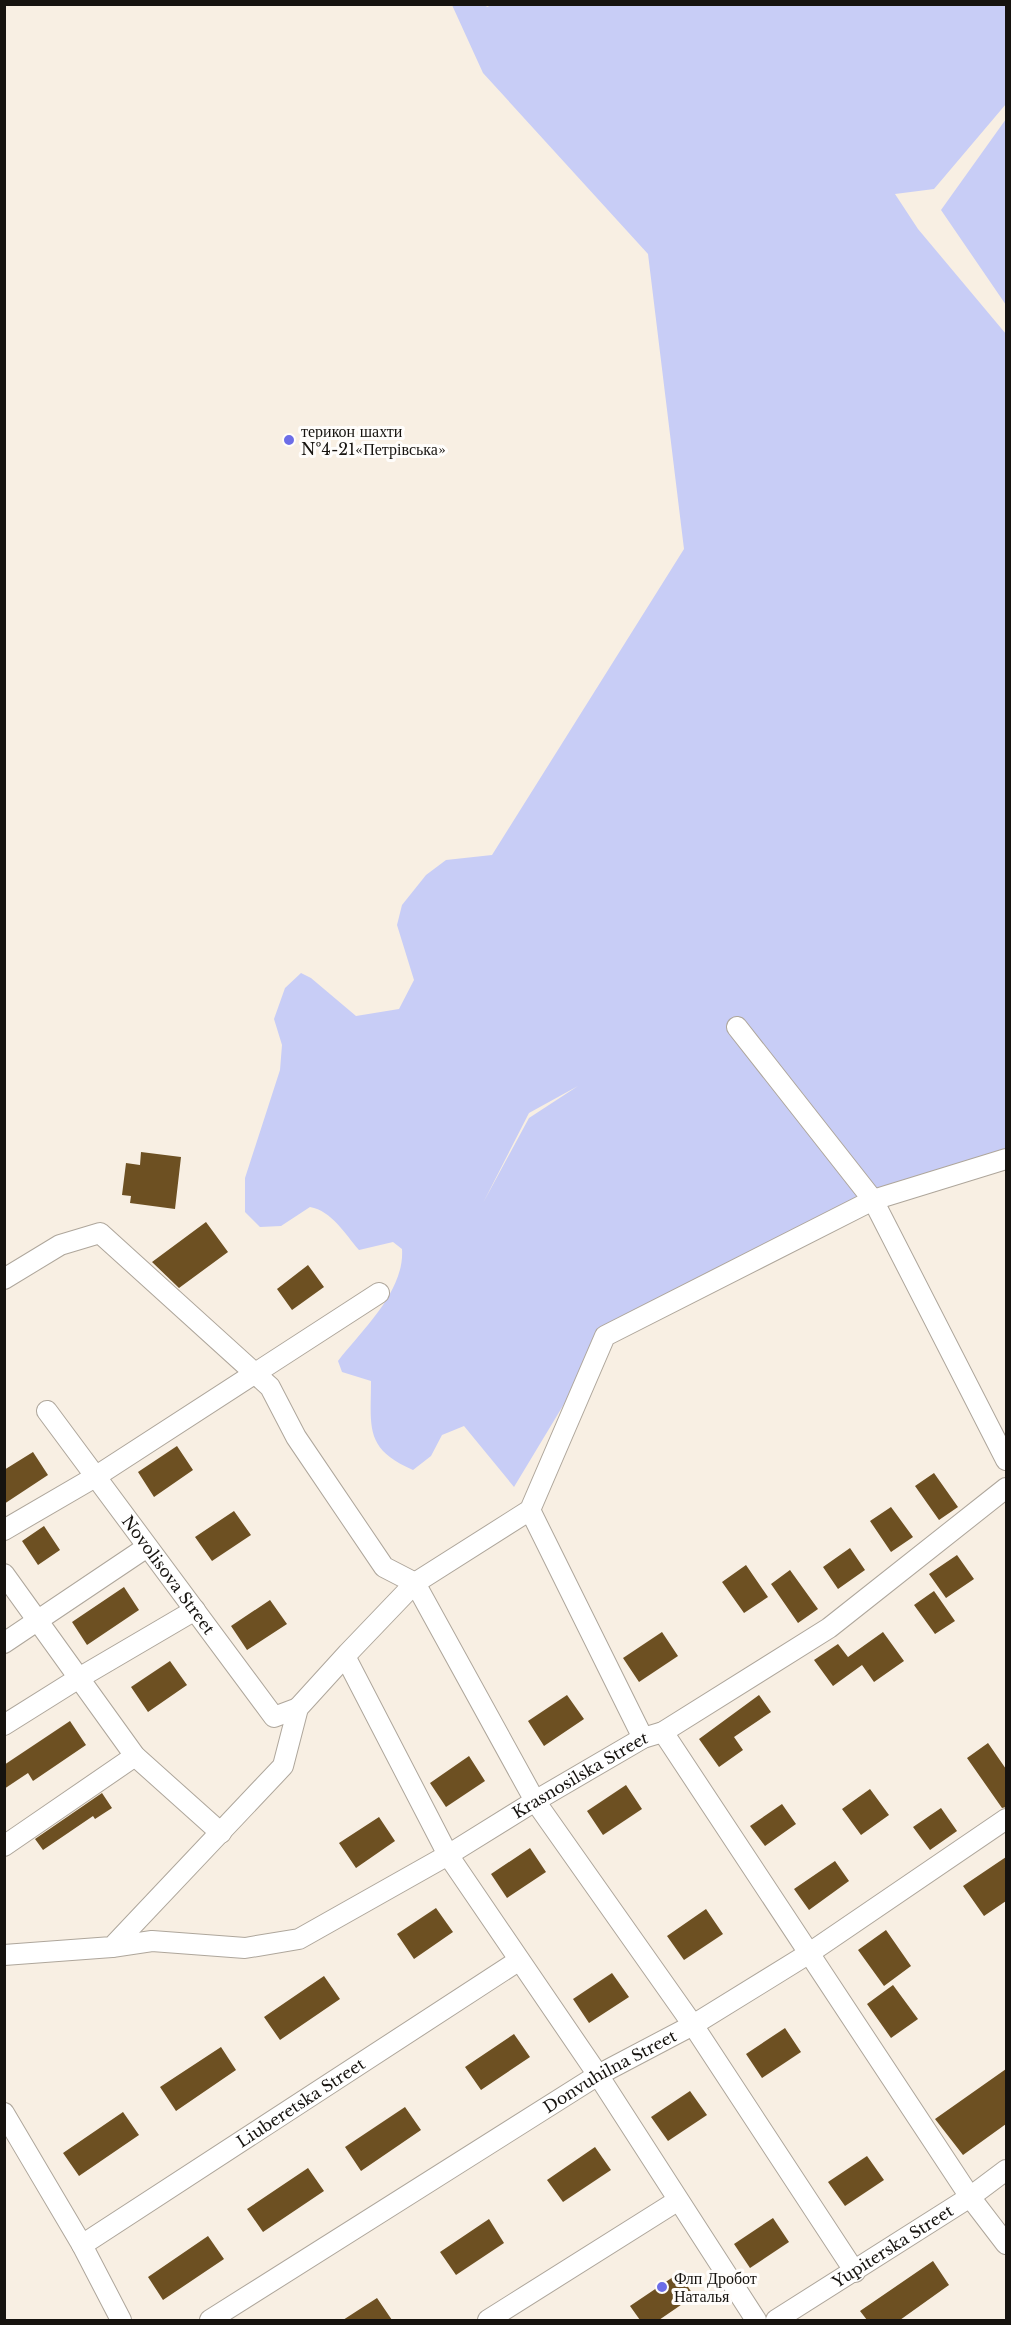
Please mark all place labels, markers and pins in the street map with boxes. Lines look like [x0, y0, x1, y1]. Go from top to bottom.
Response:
place label: терикон шахти №4-21«Петрівська» [301, 421, 446, 459]
marker: терикон шахти №4-21«Петрівська» [282, 433, 296, 447]
place label: Флп Дробот Наталья [674, 2268, 757, 2306]
marker: Флп Дробот Наталья [655, 2280, 669, 2294]

